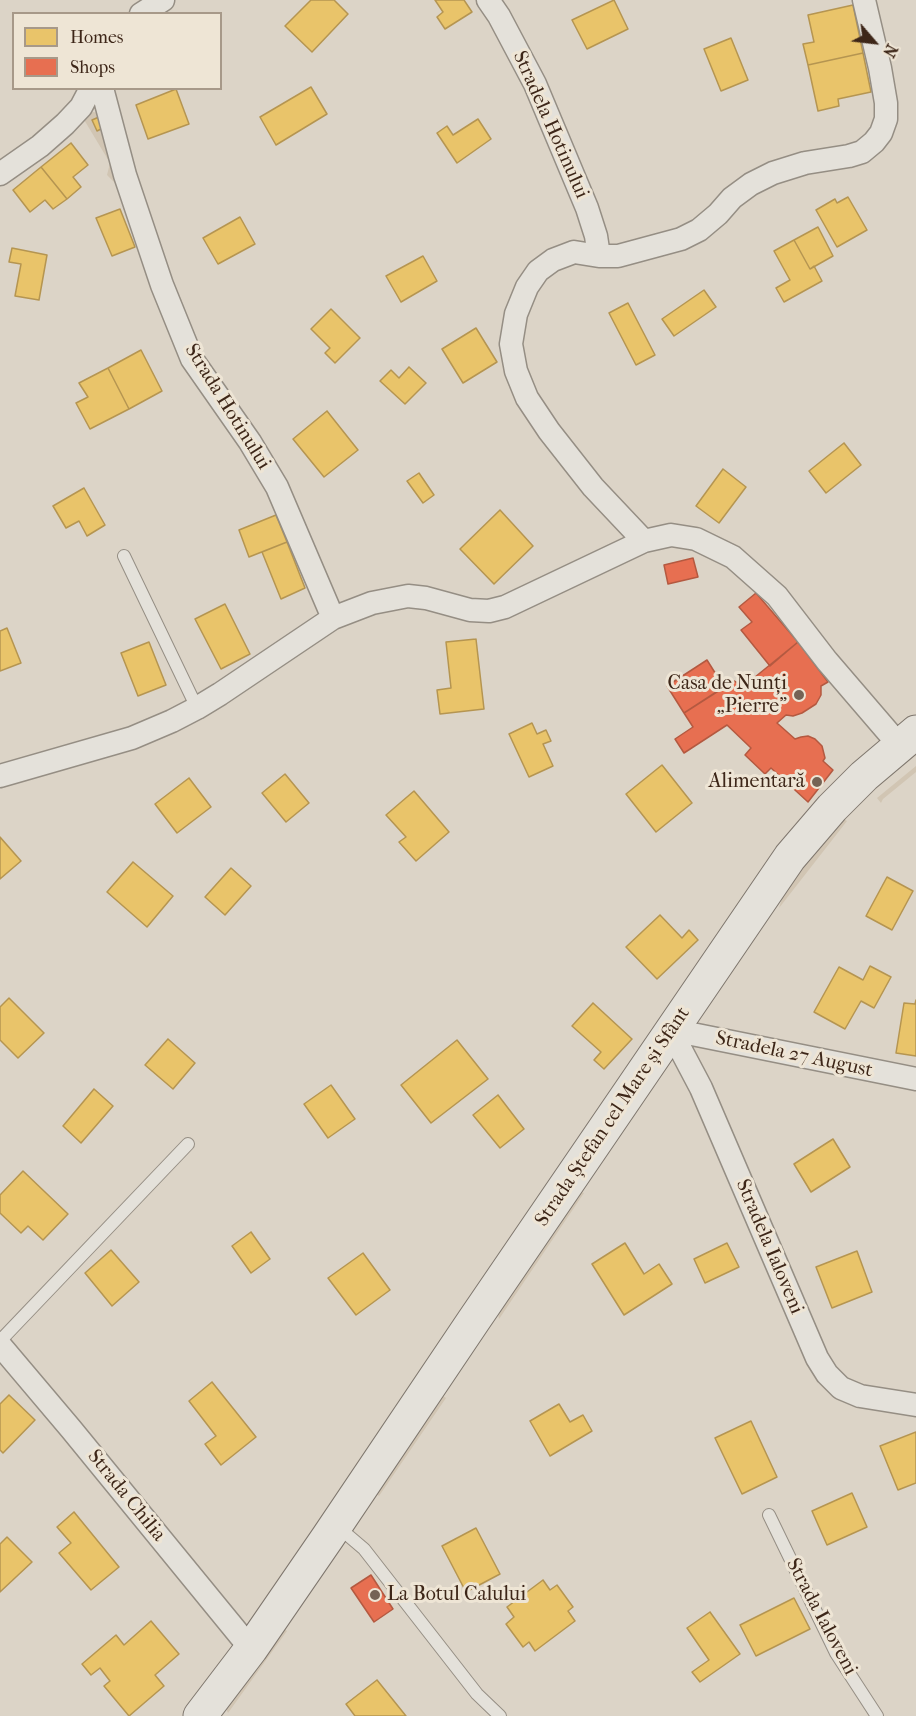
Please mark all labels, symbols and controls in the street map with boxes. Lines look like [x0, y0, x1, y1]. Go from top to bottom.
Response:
legend [12, 12, 222, 90]
north arrow [844, 12, 904, 72]
text: Homes [70, 27, 124, 48]
text: N [879, 41, 902, 60]
street label: Stradela Hotinului [507, 47, 593, 203]
text: Shops [70, 57, 115, 78]
street label: Strada Hotinului [179, 340, 275, 474]
place label: Casa de Nunți „Pierre” [668, 672, 787, 719]
marker: Casa de Nunți „Pierre” [792, 688, 806, 702]
place label: Alimentară [709, 770, 805, 794]
marker: Alimentară [810, 775, 824, 789]
street label: Strada Ștefan cel Mare și Sfânt [530, 1003, 696, 1231]
street label: Stradela 27 August [713, 1027, 875, 1083]
street label: Stradela Ialoveni [730, 1176, 808, 1318]
street label: Strada Chilia [82, 1445, 170, 1547]
street label: Strada Ialoveni [780, 1554, 862, 1680]
place label: La Botul Calului [387, 1583, 526, 1607]
marker: La Botul Calului [368, 1588, 382, 1602]

